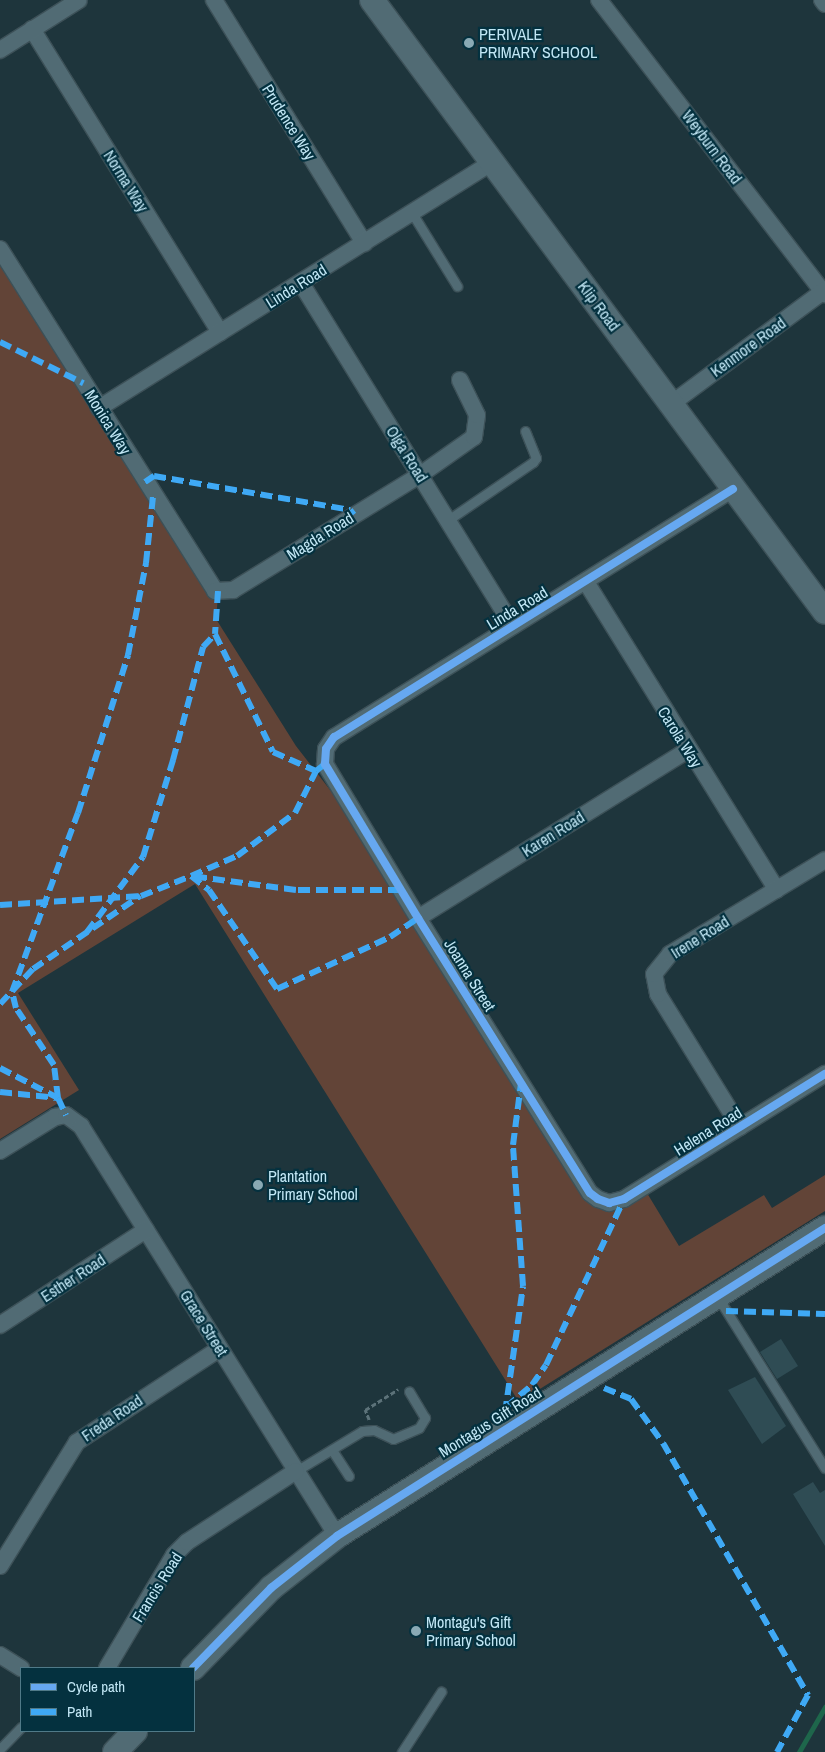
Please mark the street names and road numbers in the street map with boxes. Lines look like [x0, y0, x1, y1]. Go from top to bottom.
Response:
street label: Prudence Way [258, 81, 320, 163]
street label: Weyburn Road [678, 106, 746, 188]
street label: Norma Way [100, 147, 152, 215]
street label: Linda Road [262, 260, 330, 312]
street label: Klip Road [574, 277, 624, 335]
street label: Kenmore Road [707, 313, 789, 381]
street label: Monica Way [81, 386, 135, 458]
street label: Olga Road [382, 422, 432, 486]
street label: Magda Road [283, 508, 357, 564]
street label: Linda Road [483, 582, 551, 634]
street label: Carola Way [654, 703, 706, 771]
street label: Karen Road [518, 807, 588, 861]
street label: Irene Road [667, 912, 733, 962]
street label: Joanna Street [440, 935, 500, 1015]
street label: Helena Road [670, 1103, 746, 1159]
street label: Esther Road [37, 1250, 109, 1306]
street label: Grace Street [176, 1286, 232, 1360]
street label: Montagus Gift Road [435, 1383, 545, 1461]
street label: Freda Road [78, 1391, 146, 1445]
street label: Francis Road [128, 1549, 186, 1625]

